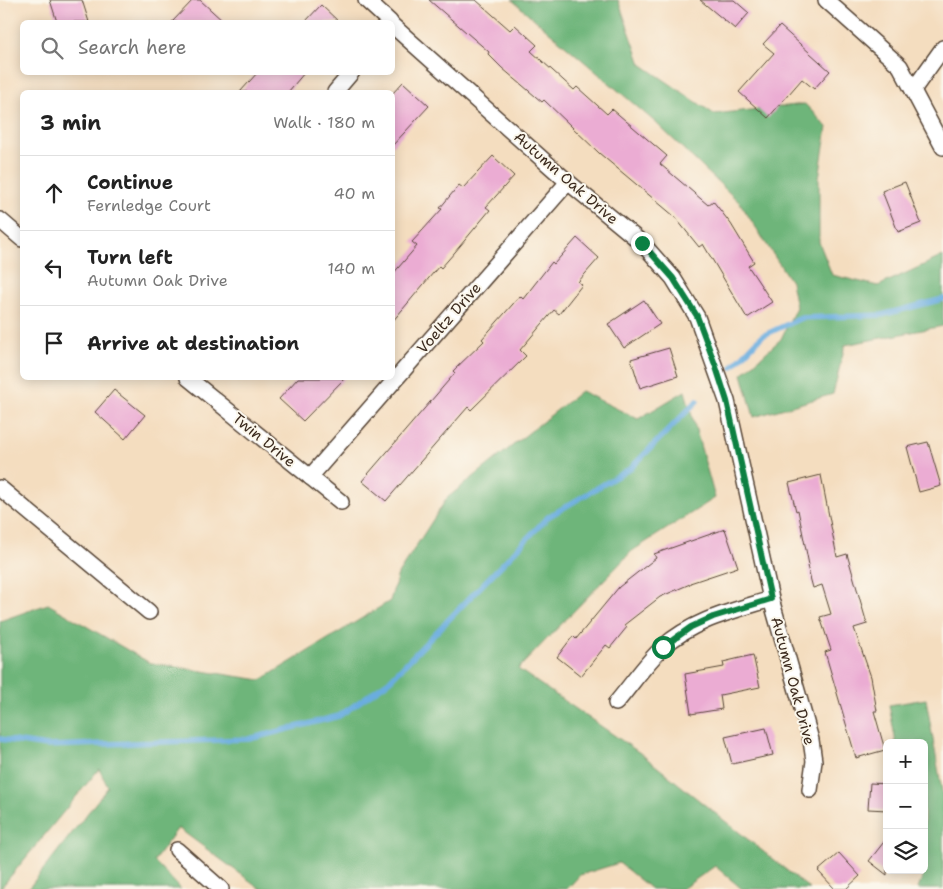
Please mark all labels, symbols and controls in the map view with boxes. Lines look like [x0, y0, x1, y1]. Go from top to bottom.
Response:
search box [20, 20, 395, 75]
icon: search [38, 34, 66, 62]
text: Search here [78, 35, 187, 60]
text: 3 min [40, 109, 101, 137]
text: Walk · 180 m [273, 112, 375, 133]
street label: Autumn Oak Drive [510, 127, 622, 229]
text: Continue [87, 170, 173, 195]
icon: ahead [40, 179, 68, 207]
text: 40 m [333, 183, 375, 204]
text: Fernledge Court [87, 195, 211, 216]
route end [631, 232, 654, 255]
text: Turn left [87, 245, 173, 270]
icon: left [40, 254, 68, 282]
text: 140 m [328, 258, 375, 279]
text: Autumn Oak Drive [87, 270, 228, 291]
street label: Voeltz Drive [413, 278, 485, 358]
icon: arrive [40, 329, 68, 357]
text: Arrive at destination [87, 331, 299, 356]
street label: Twin Drive [228, 408, 300, 472]
street label: Autumn Oak Drive [766, 615, 820, 747]
route start [652, 636, 675, 659]
map controls [883, 739, 928, 874]
button: + [883, 739, 928, 784]
button: − [883, 784, 928, 829]
button: layers [883, 829, 928, 874]

